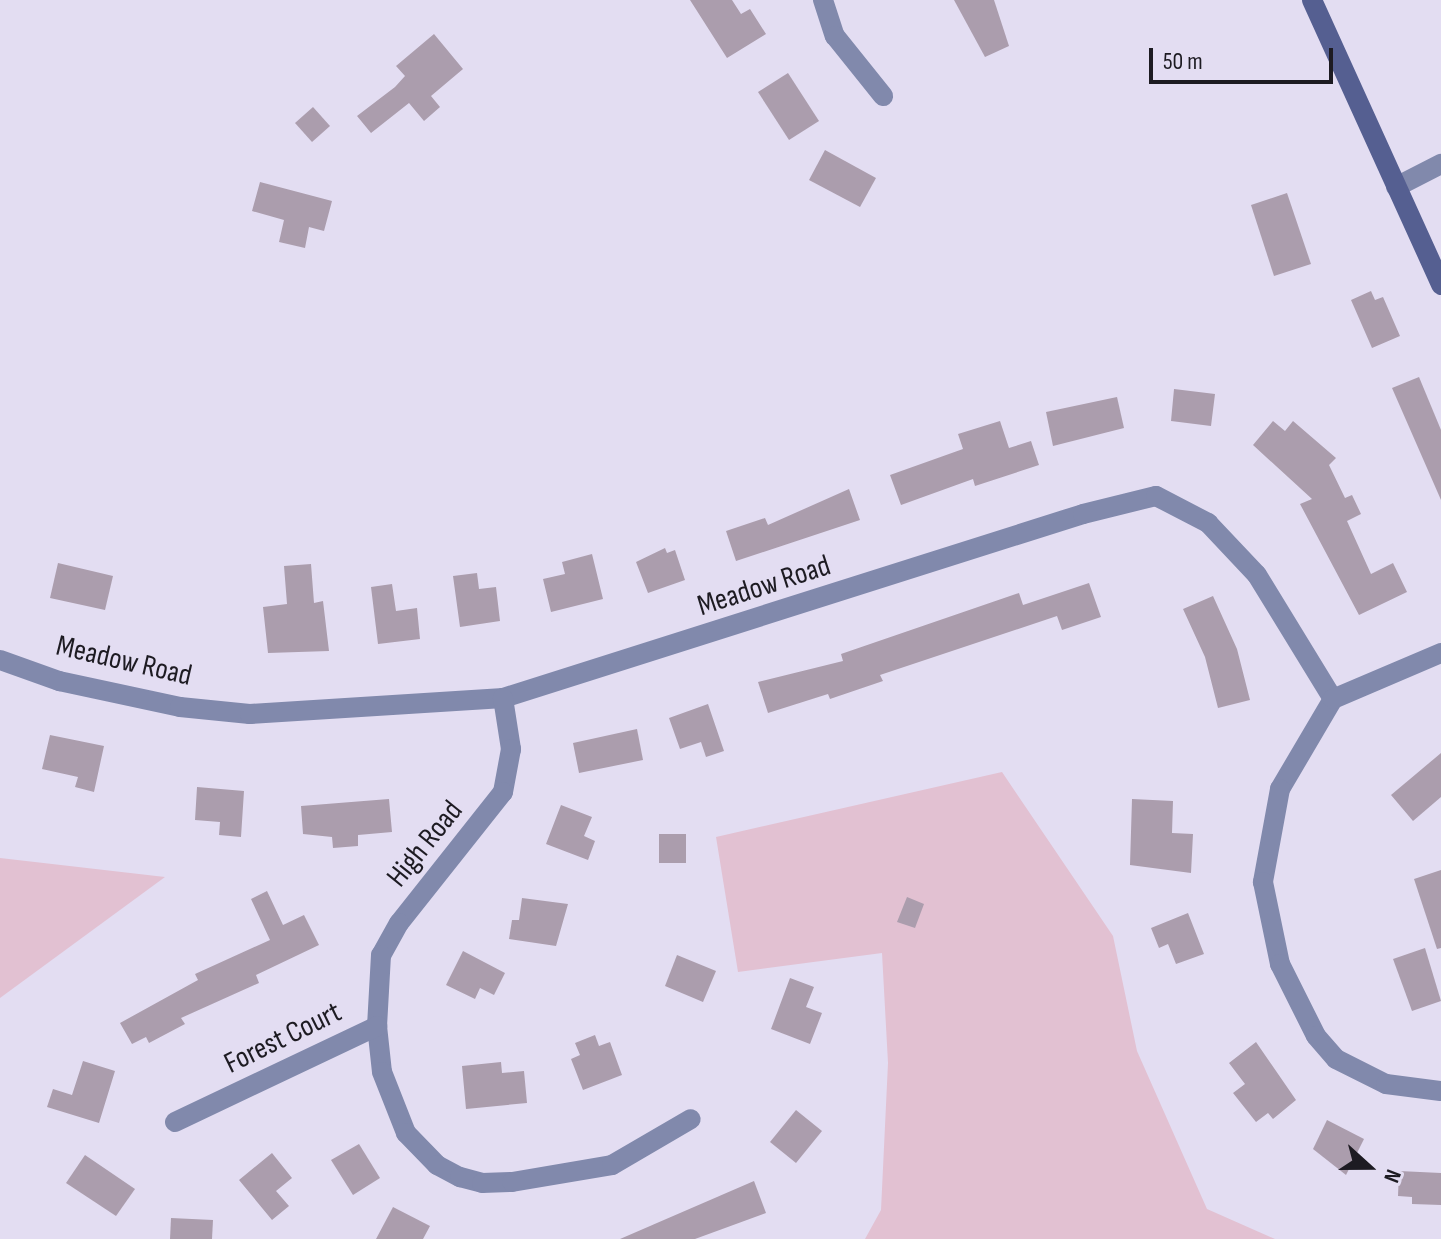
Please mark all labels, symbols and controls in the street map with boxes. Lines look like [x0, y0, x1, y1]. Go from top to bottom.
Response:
scale bar [1153, 32, 1337, 82]
text: 50 m [1163, 47, 1203, 76]
street label: Meadow Road [693, 548, 835, 624]
street label: Meadow Road [53, 628, 195, 694]
street label: High Road [379, 794, 471, 894]
street label: Forest Court [219, 994, 347, 1082]
north arrow [1329, 1127, 1409, 1207]
text: N [1377, 1165, 1407, 1186]

